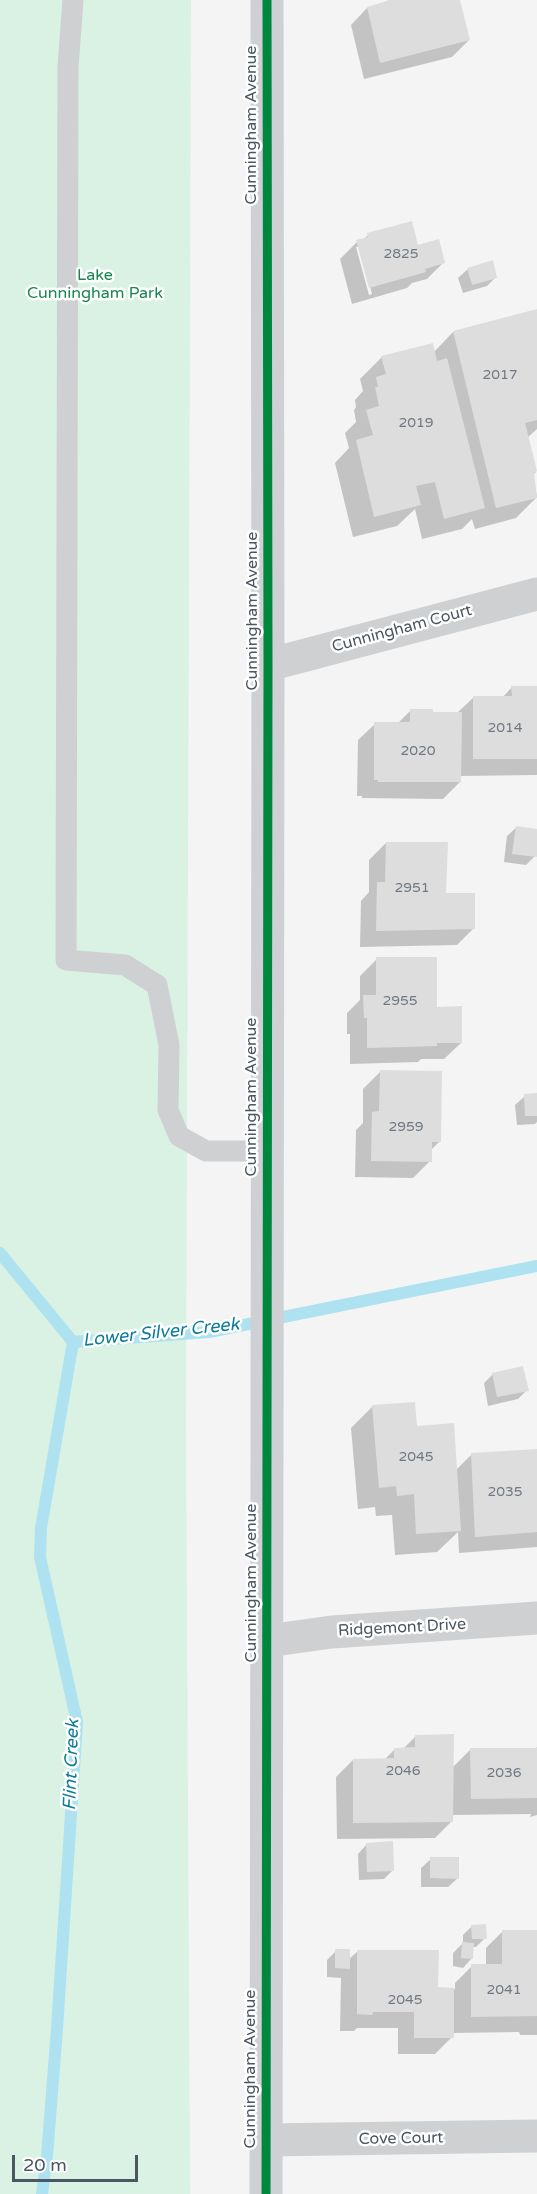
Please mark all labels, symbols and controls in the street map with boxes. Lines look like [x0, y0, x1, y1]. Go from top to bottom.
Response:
street label: Cunningham Avenue [242, 46, 262, 204]
house number: 2825 [383, 246, 419, 262]
park label: Lake Cunningham Park [27, 266, 163, 304]
house number: 2017 [482, 367, 518, 383]
house number: 2019 [398, 415, 434, 431]
street label: Cunningham Avenue [243, 532, 263, 690]
street label: Cunningham Court [330, 601, 474, 657]
house number: 2014 [487, 720, 523, 736]
house number: 2020 [400, 743, 436, 759]
house number: 2951 [394, 880, 430, 896]
house number: 2955 [382, 993, 418, 1009]
street label: Cunningham Avenue [242, 1018, 262, 1176]
house number: 2959 [388, 1119, 424, 1135]
water label: Lower Silver Creek [82, 1314, 240, 1352]
house number: 2045 [398, 1449, 434, 1465]
house number: 2035 [487, 1484, 523, 1500]
street label: Cunningham Avenue [242, 1504, 262, 1662]
street label: Ridgemont Drive [337, 1615, 467, 1641]
water label: Flint Creek [60, 1719, 84, 1811]
house number: 2046 [385, 1763, 421, 1779]
house number: 2036 [486, 1765, 522, 1781]
house number: 2041 [486, 1982, 522, 1998]
street label: Cunningham Avenue [241, 1990, 261, 2148]
house number: 2045 [387, 1992, 423, 2008]
street label: Cove Court [359, 2129, 443, 2149]
scale bar [15, 2143, 141, 2181]
text: 20 m [23, 2154, 67, 2176]

